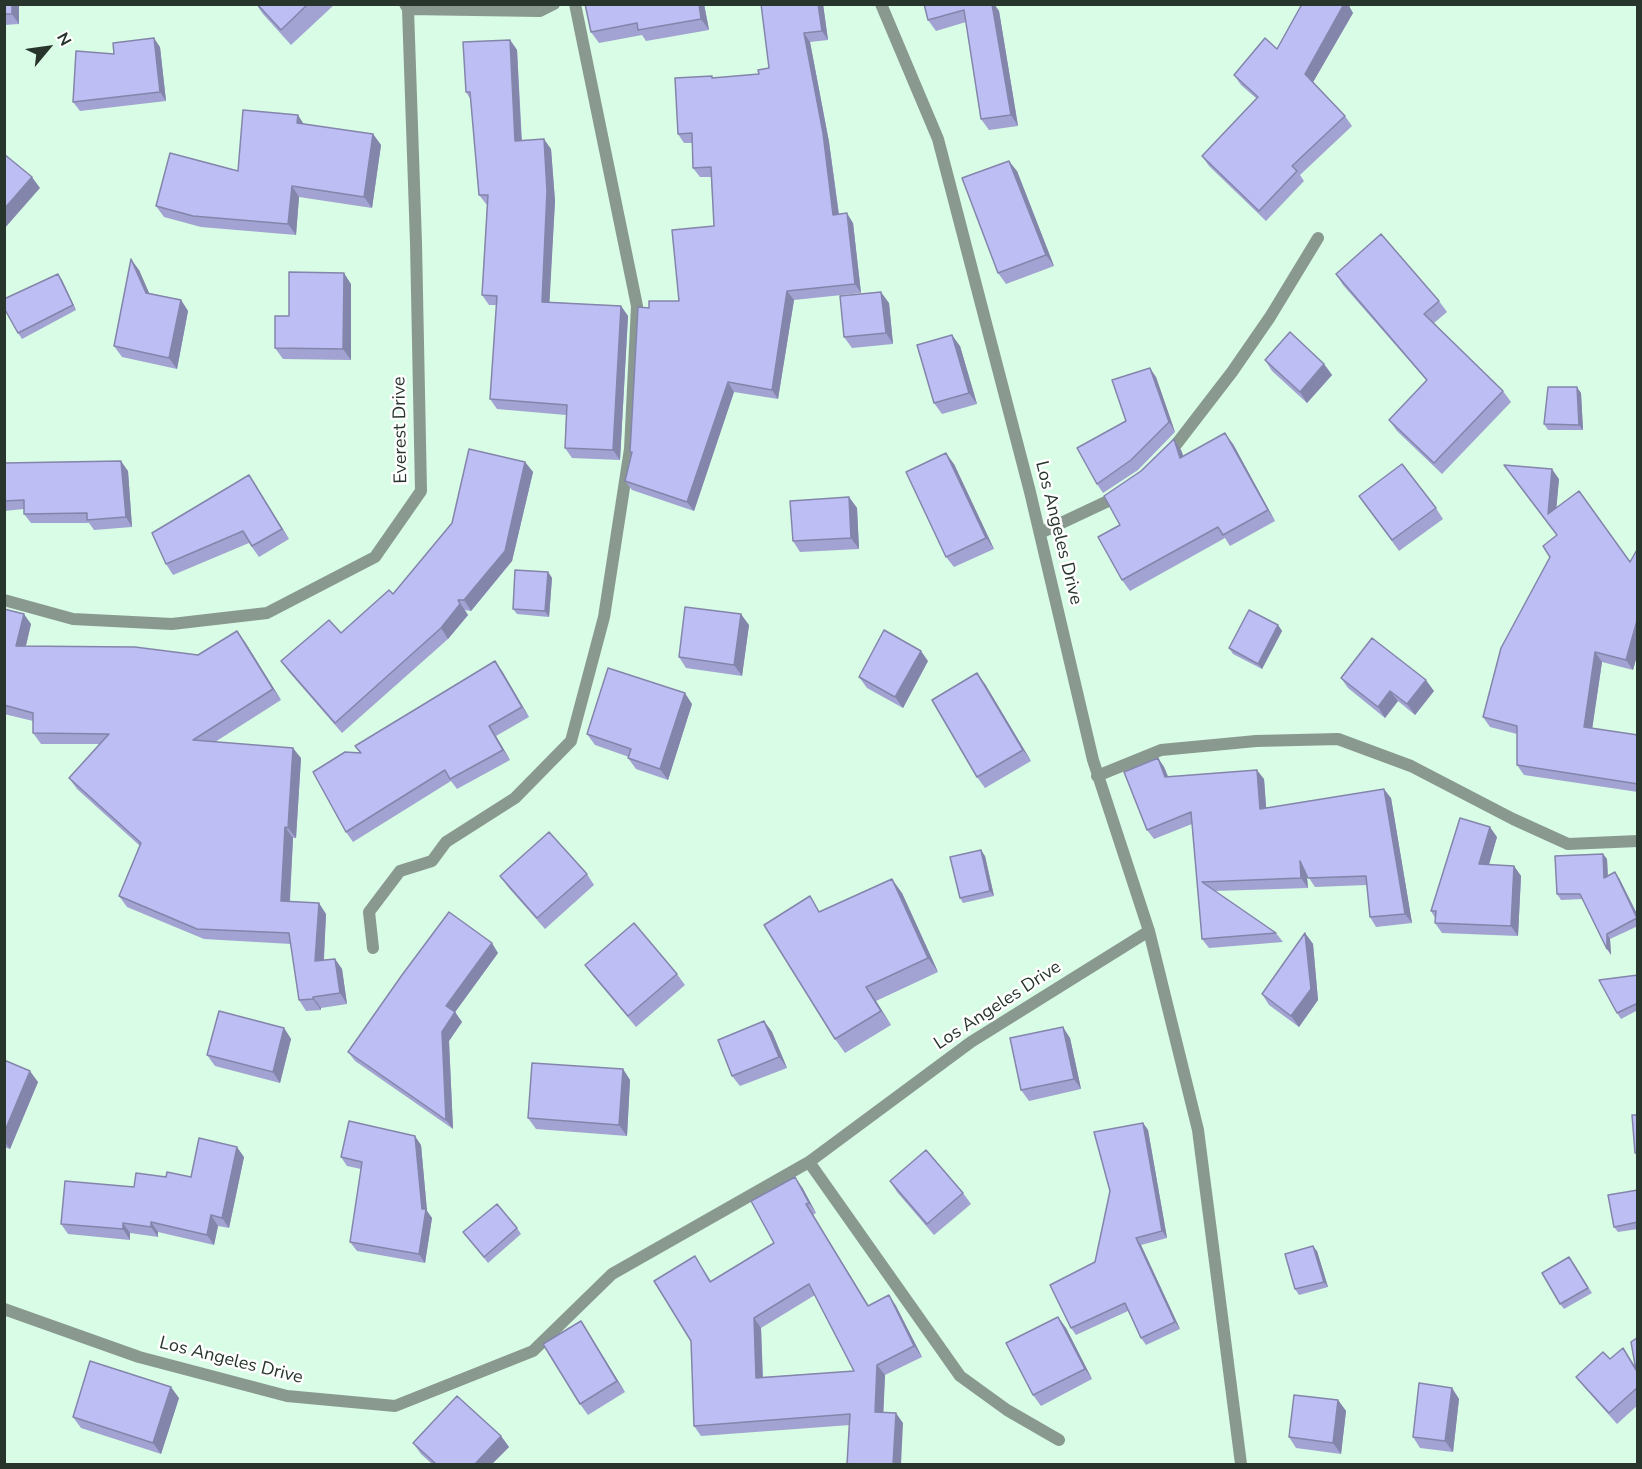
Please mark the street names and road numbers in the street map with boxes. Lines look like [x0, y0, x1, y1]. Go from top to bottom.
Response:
street label: Everest Drive [389, 376, 413, 484]
street label: Los Angeles Drive [1030, 459, 1086, 607]
street label: Los Angeles Drive [930, 957, 1066, 1055]
street label: Los Angeles Drive [157, 1333, 305, 1389]

